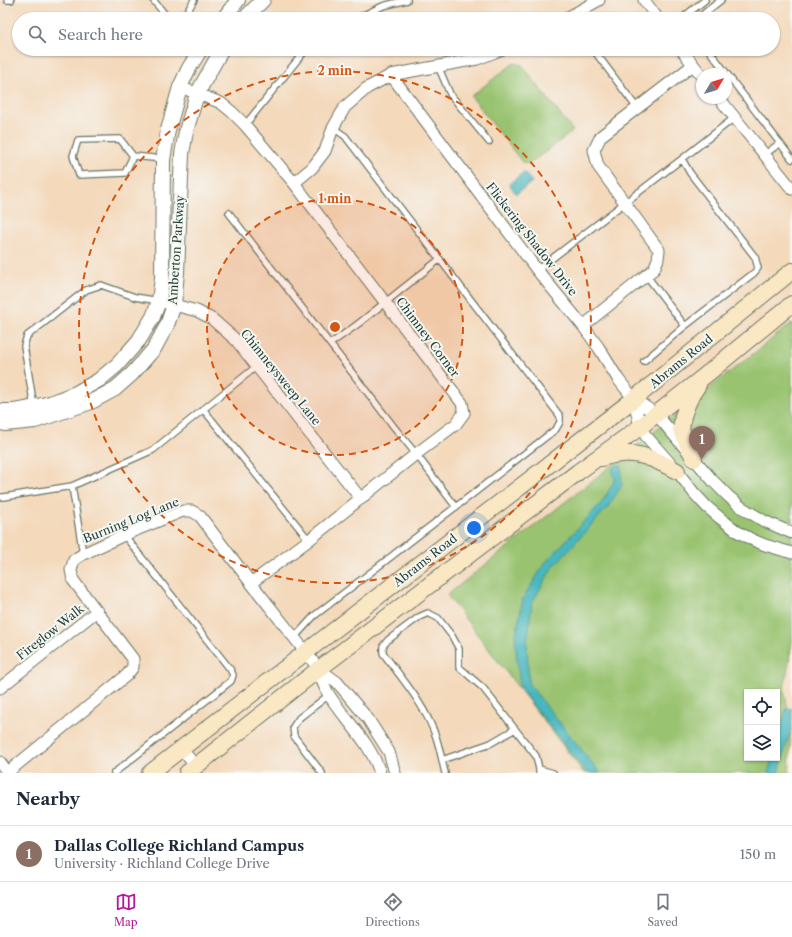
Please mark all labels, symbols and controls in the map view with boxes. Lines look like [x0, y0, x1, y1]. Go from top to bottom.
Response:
search box [12, 12, 780, 56]
icon: search [26, 23, 48, 45]
text: Search here [58, 25, 143, 44]
text: 2 min [318, 63, 353, 78]
north arrow [696, 68, 732, 104]
street label: Flickering Shadow Drive [483, 179, 581, 299]
text: 1 min [319, 191, 352, 206]
street label: Amberton Parkway [165, 195, 187, 306]
street label: Chimney Corner [393, 294, 463, 380]
centre of rings [328, 320, 342, 334]
street label: Chimneysweep Lane [238, 326, 325, 428]
street label: Abrams Road [646, 331, 716, 392]
pin: 1 [689, 426, 715, 459]
street label: Burning Log Lane [81, 494, 181, 546]
your location [464, 518, 484, 538]
street label: Abrams Road [389, 530, 460, 590]
street label: Fireglow Walk [13, 600, 87, 663]
map controls [744, 689, 780, 761]
button: locate [744, 689, 780, 725]
button: layers [744, 725, 780, 761]
text: Nearby [16, 789, 80, 809]
text: Dallas College Richland Campus [54, 836, 304, 855]
text: 1 [26, 846, 32, 862]
text: 150 m [740, 846, 776, 862]
text: University · Richland College Drive [54, 855, 270, 871]
tab: Map [114, 891, 138, 929]
tab: Directions [365, 891, 420, 929]
tab: Saved [648, 891, 678, 929]

